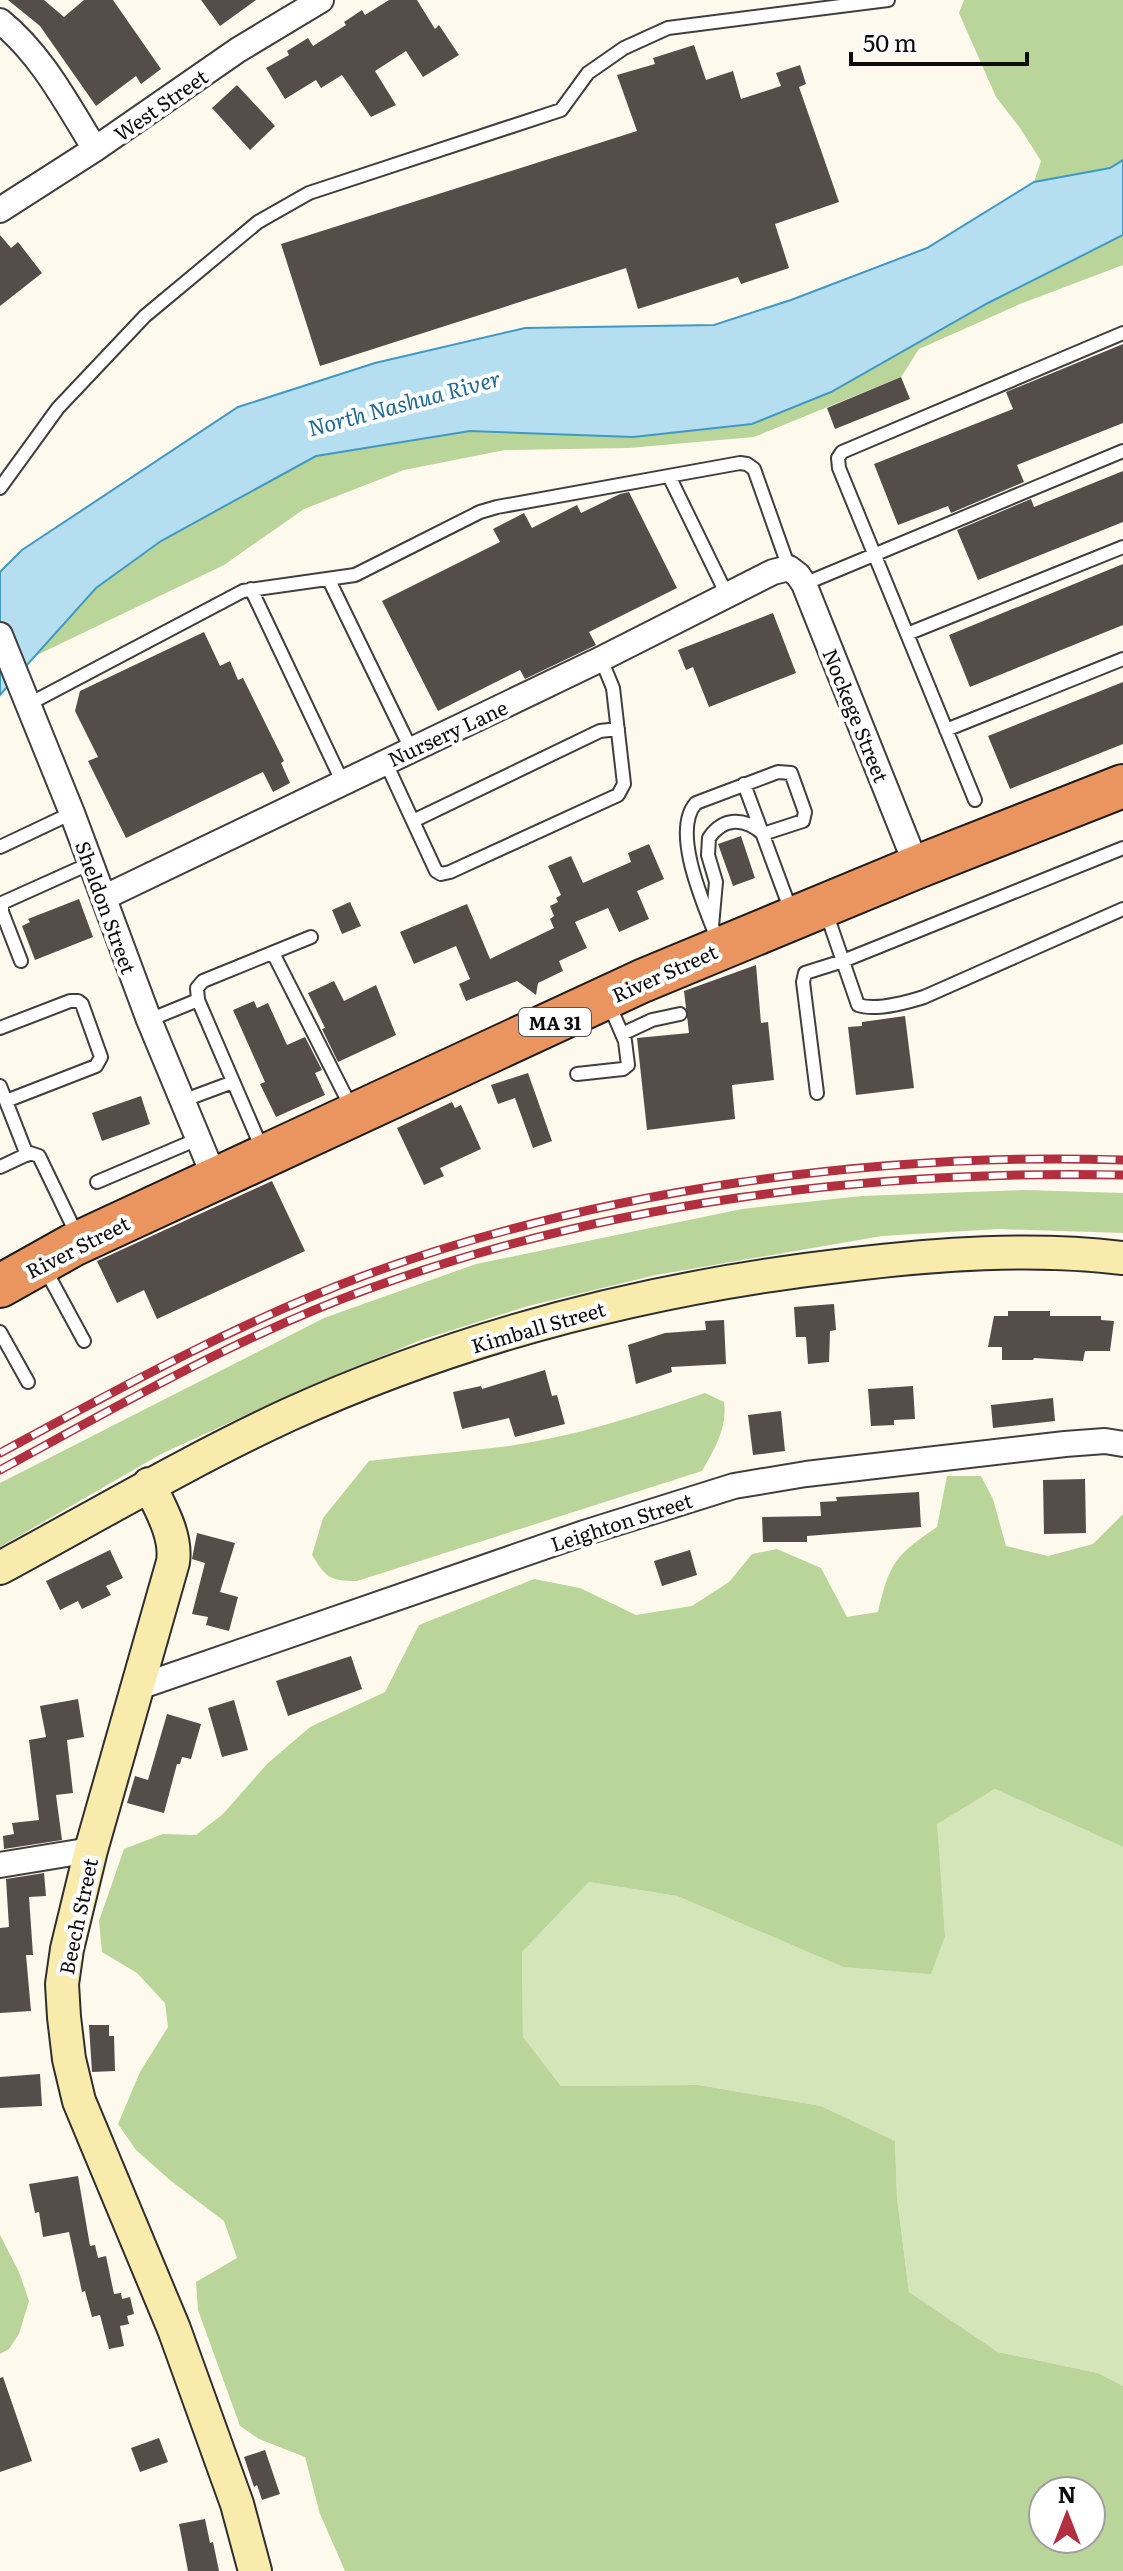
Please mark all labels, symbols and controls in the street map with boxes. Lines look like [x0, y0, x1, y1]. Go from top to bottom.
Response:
scale bar [851, 16, 1027, 66]
text: 50 m [863, 24, 917, 59]
street label: West Street [107, 61, 213, 147]
water label: North Nashua River [304, 360, 504, 444]
street label: Nockege Street [816, 644, 898, 786]
street label: Nursery Lane [382, 691, 512, 773]
street label: Sheldon Street [69, 836, 145, 978]
street label: River Street [606, 935, 722, 1009]
road number: MA 31 [519, 1008, 591, 1036]
street label: River Street [20, 1207, 134, 1285]
street label: Kimball Street [467, 1293, 609, 1359]
street label: Leighton Street [546, 1484, 696, 1558]
street label: Beech Street [50, 1855, 104, 1977]
north arrow [1027, 2475, 1107, 2555]
text: N [1058, 2477, 1076, 2510]

